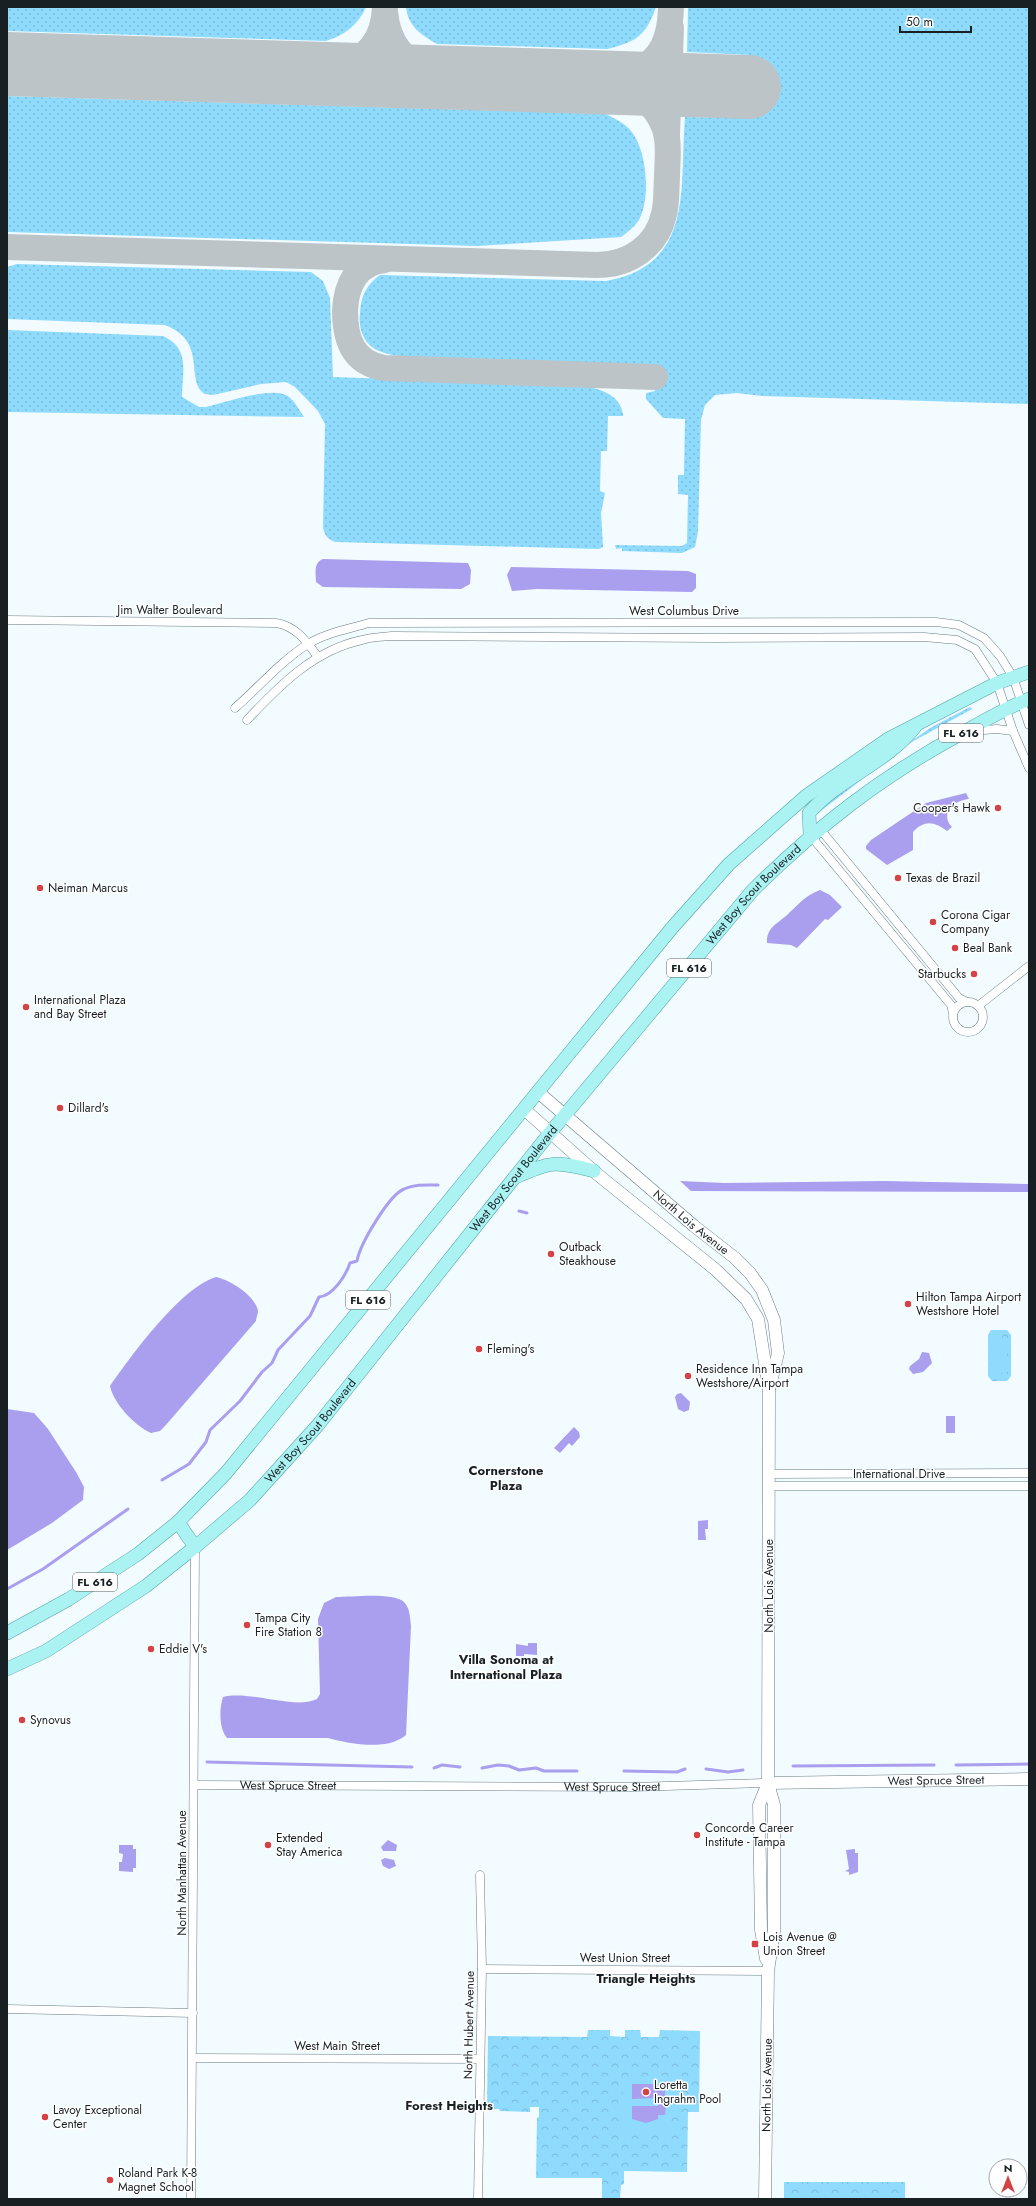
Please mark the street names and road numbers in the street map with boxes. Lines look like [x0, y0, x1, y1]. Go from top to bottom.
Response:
street label: Jim Walter Boulevard [115, 601, 223, 619]
street label: West Columbus Drive [629, 602, 739, 620]
road number: FL 616 [939, 724, 983, 742]
street label: West Boy Scout Boulevard [702, 840, 805, 949]
road number: FL 616 [667, 959, 711, 977]
street label: West Boy Scout Boulevard [465, 1121, 562, 1236]
street label: North Lois Avenue [649, 1186, 733, 1259]
road number: FL 616 [346, 1291, 390, 1309]
street label: West Boy Scout Boulevard [260, 1375, 360, 1487]
street label: International Drive [853, 1465, 945, 1483]
street label: North Lois Avenue [760, 1539, 778, 1633]
road number: FL 616 [73, 1573, 117, 1591]
street label: West Spruce Street [888, 1771, 984, 1790]
street label: West Spruce Street [240, 1776, 336, 1795]
street label: West Spruce Street [564, 1777, 661, 1796]
street label: North Manhattan Avenue [173, 1810, 191, 1936]
street label: West Union Street [580, 1949, 670, 1967]
street label: North Hubert Avenue [459, 1971, 479, 2079]
street label: West Main Street [294, 2037, 380, 2055]
street label: North Lois Avenue [757, 2038, 777, 2132]

